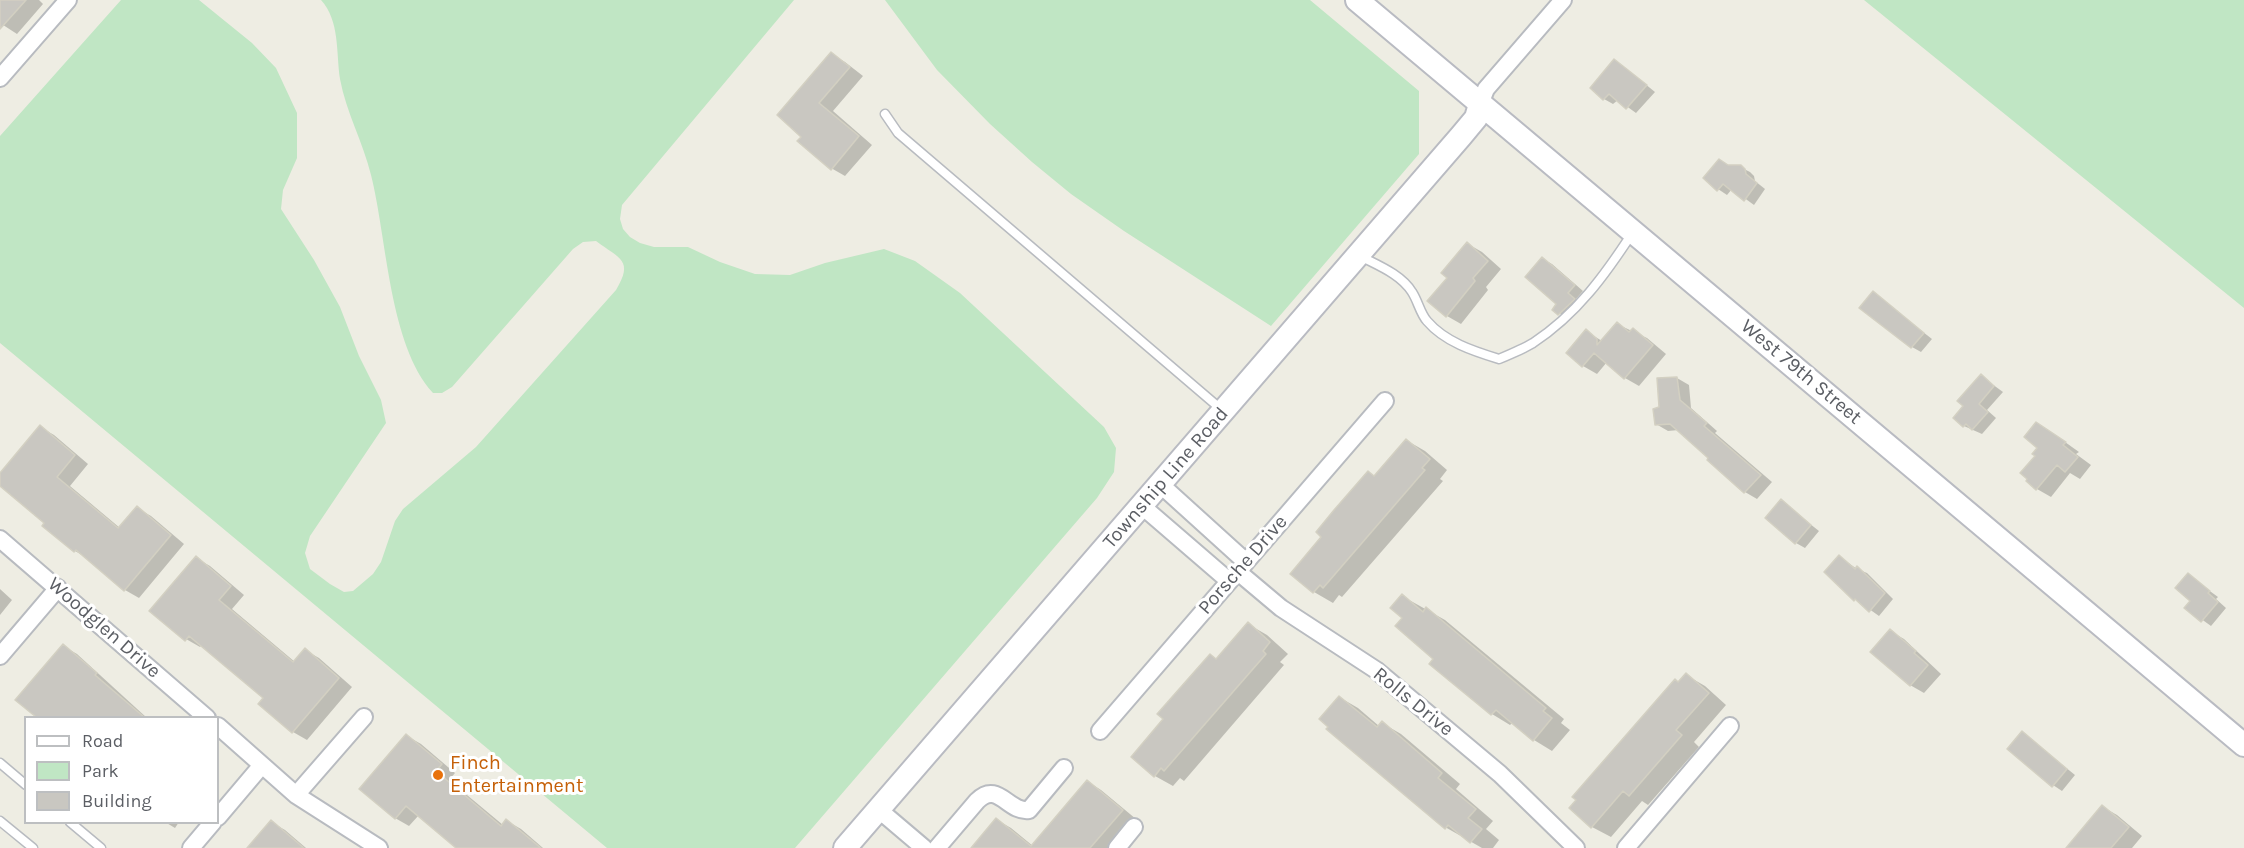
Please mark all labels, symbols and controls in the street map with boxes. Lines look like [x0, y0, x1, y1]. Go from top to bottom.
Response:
street label: West 79th Street [1736, 314, 1866, 430]
street label: Township Line Road [1098, 402, 1234, 554]
street label: Porsche Drive [1193, 510, 1293, 620]
street label: Woodglen Drive [43, 572, 165, 684]
street label: Rolls Drive [1368, 662, 1458, 742]
legend [24, 716, 219, 824]
text: Road [82, 730, 123, 752]
place label: Finch Entertainment [450, 751, 583, 798]
text: Park [82, 760, 119, 782]
marker: Finch Entertainment [431, 768, 445, 782]
text: Building [82, 790, 152, 812]

